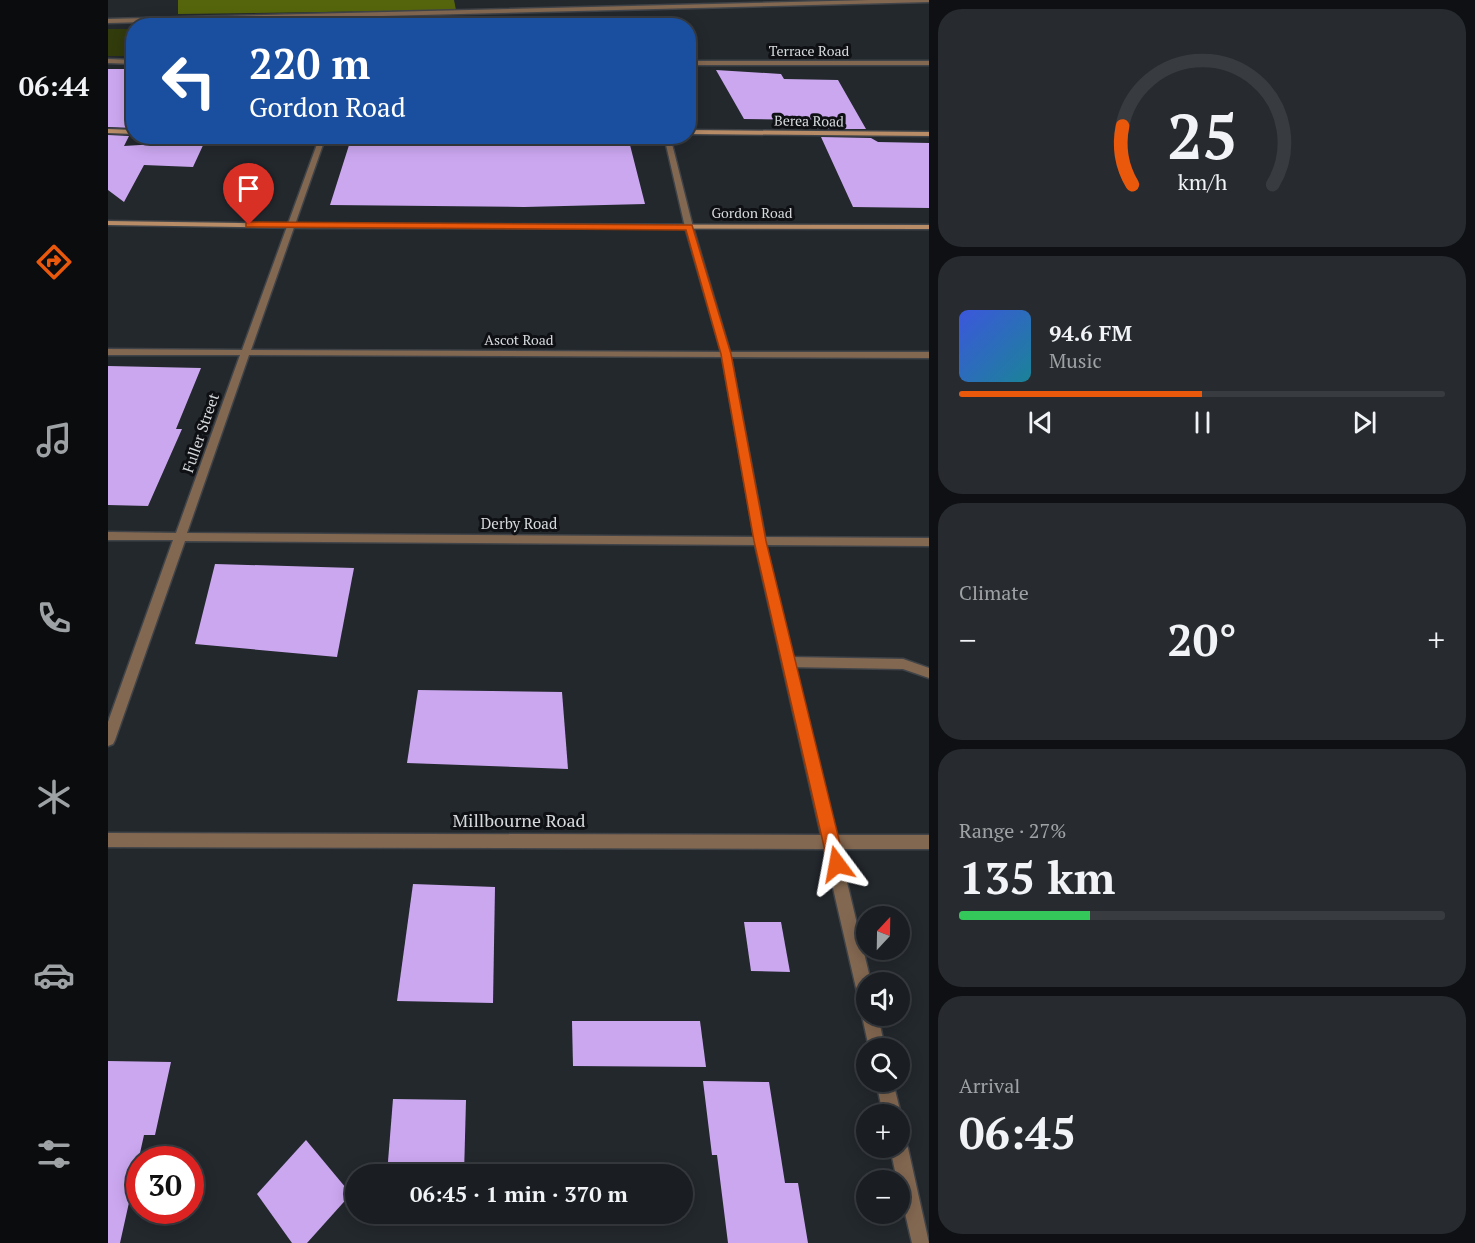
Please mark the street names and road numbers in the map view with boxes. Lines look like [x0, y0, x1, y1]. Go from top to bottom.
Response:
street label: Terrace Road [769, 41, 850, 60]
street label: Berea Road [774, 110, 844, 131]
street label: Gordon Road [711, 203, 793, 222]
street label: Ascot Road [484, 330, 554, 349]
street label: Fuller Street [177, 390, 223, 475]
street label: Derby Road [481, 513, 557, 533]
street label: Millbourne Road [452, 808, 586, 832]

